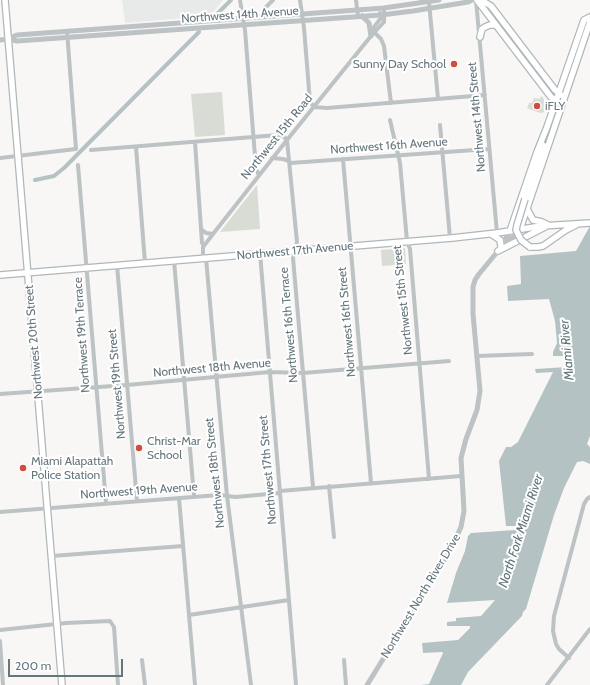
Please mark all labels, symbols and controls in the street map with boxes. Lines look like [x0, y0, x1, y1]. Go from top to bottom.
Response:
street label: Northwest 14th Avenue [181, 4, 299, 26]
place label: Sunny Day School [353, 57, 446, 71]
marker: Sunny Day School [449, 59, 459, 69]
street label: Northwest 14th Street [465, 61, 489, 173]
street label: Northwest 15th Road [238, 92, 316, 182]
place label: iFLY [545, 99, 565, 113]
marker: iFLY [532, 101, 542, 111]
street label: Northwest 16th Avenue [330, 135, 448, 157]
street label: Northwest 17th Avenue [236, 239, 354, 263]
street label: Northwest 15th Street [390, 244, 416, 356]
street label: Northwest 16th Street [335, 266, 359, 378]
street label: Northwest 16th Terrace [277, 267, 301, 383]
street label: Northwest 19th Terrace [71, 277, 93, 393]
street label: Northwest 20th Street [22, 284, 46, 400]
water label: Miami River [557, 319, 577, 381]
street label: Northwest 19th Street [105, 328, 129, 440]
street label: Northwest 18th Avenue [153, 356, 271, 380]
street label: Northwest 17th Street [256, 415, 280, 525]
street label: Northwest 18th Street [202, 417, 228, 529]
place label: Christ-Mar School [147, 434, 201, 462]
marker: Christ-Mar School [134, 443, 144, 453]
place label: Miami Alapattah Police Station [31, 454, 113, 482]
marker: Miami Alapattah Police Station [18, 463, 28, 473]
water label: North Fork Miami River [495, 473, 547, 589]
street label: Northwest 19th Avenue [80, 480, 198, 502]
street label: Northwest North River Drive [378, 531, 464, 661]
scale bar [10, 651, 125, 677]
text: 200 m [15, 658, 51, 673]

